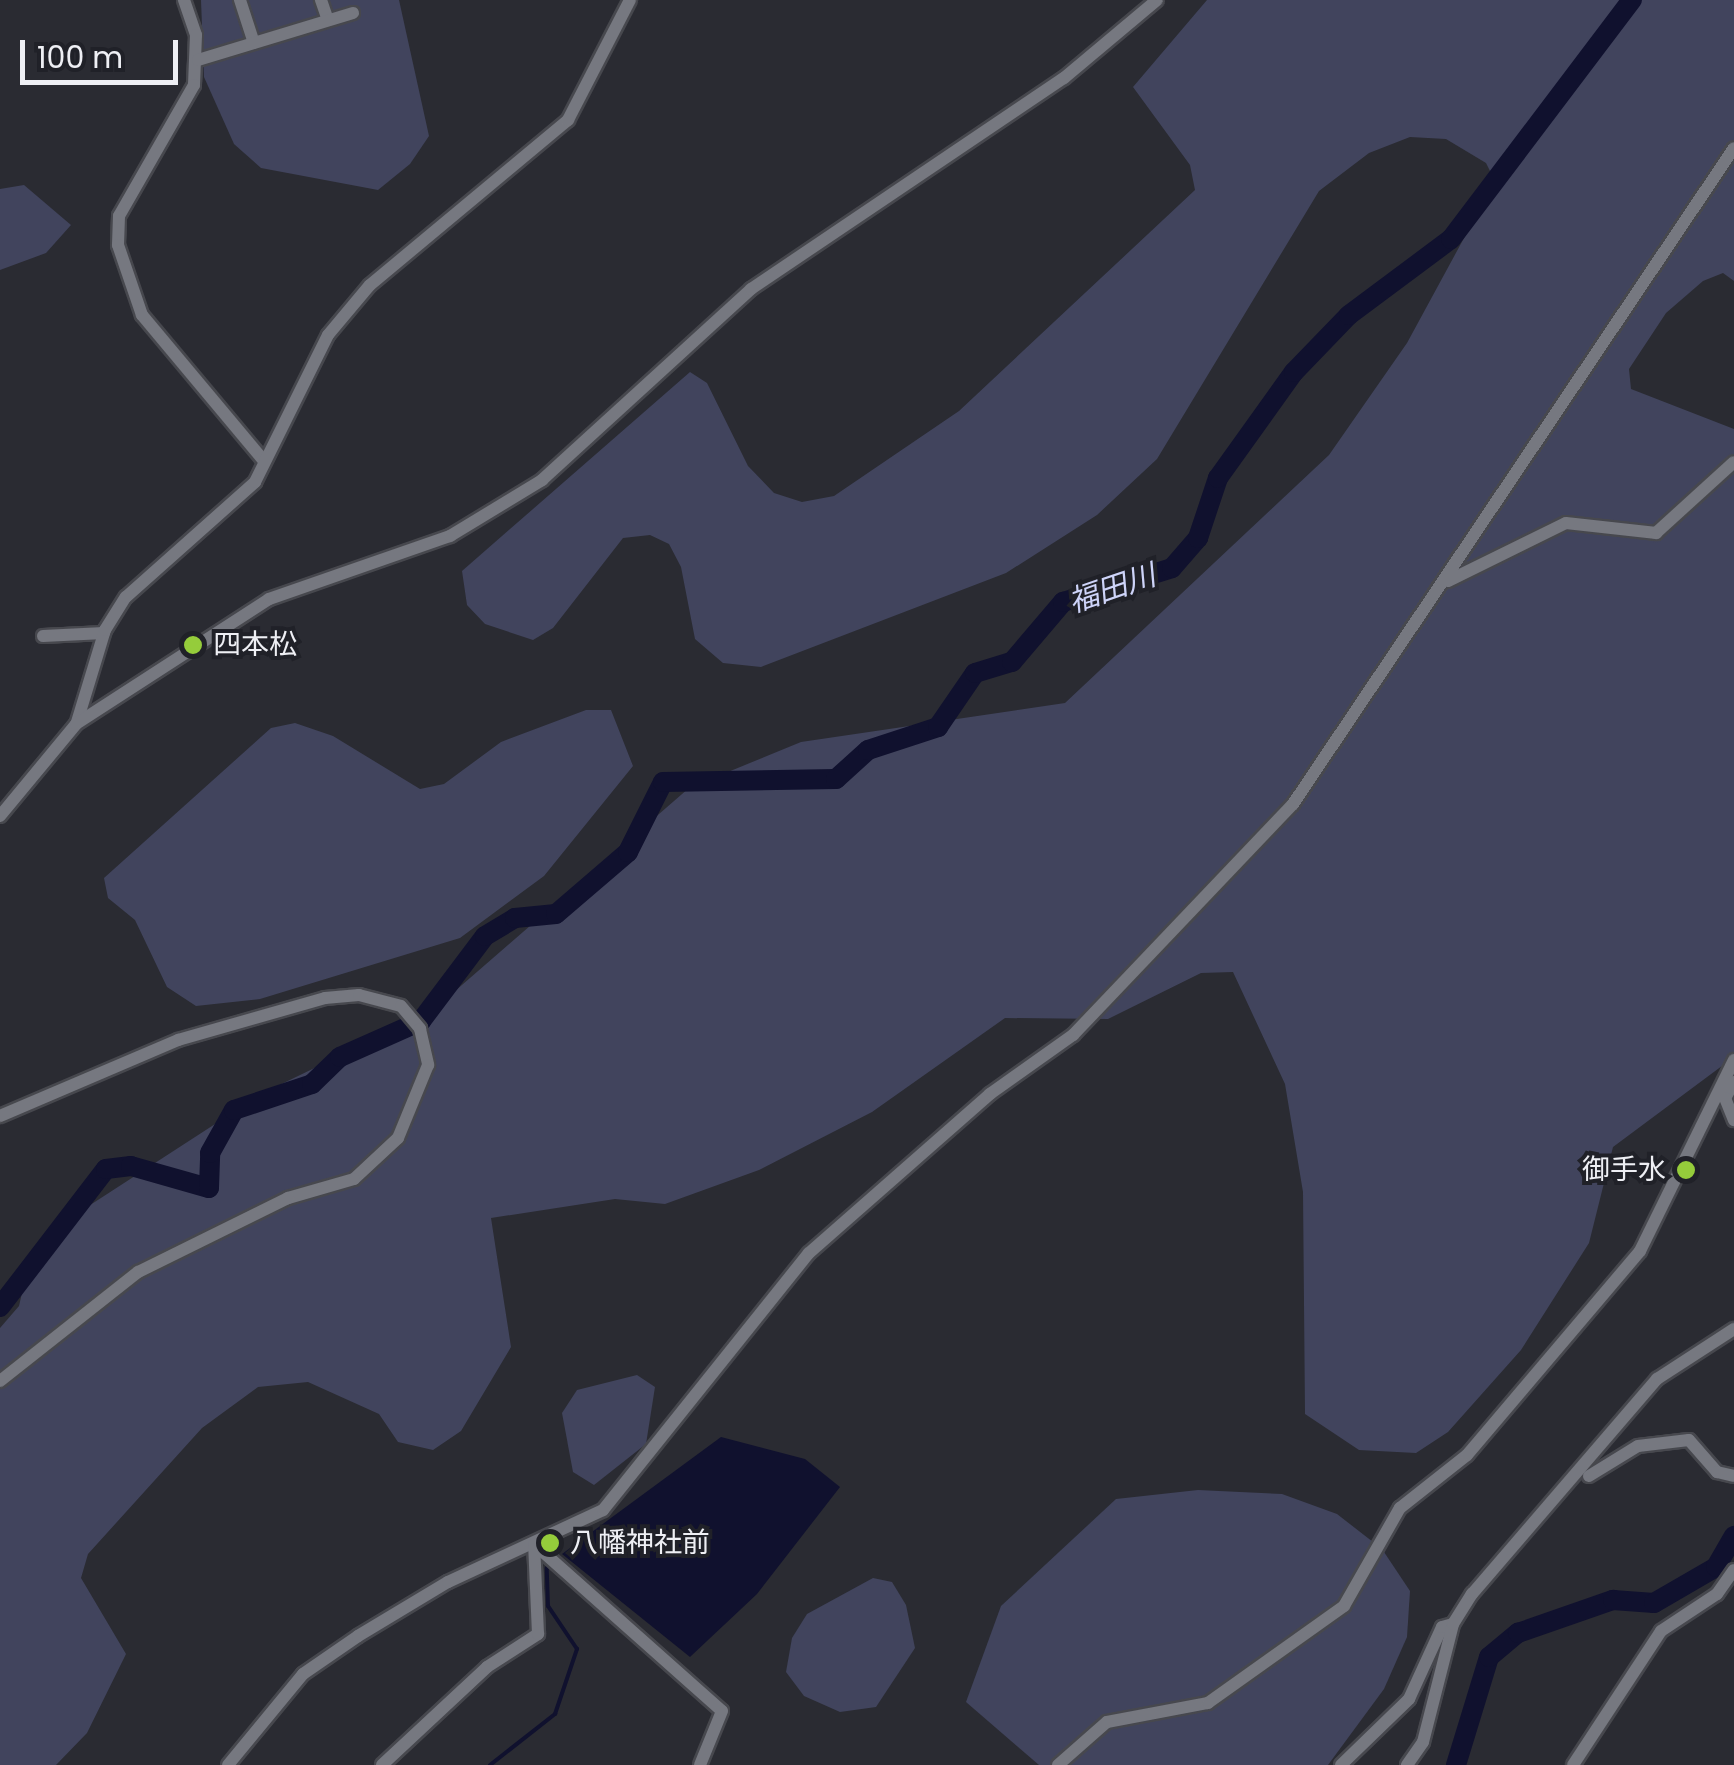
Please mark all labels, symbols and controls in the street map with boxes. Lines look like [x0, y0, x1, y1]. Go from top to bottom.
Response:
scale bar [25, 20, 182, 82]
text: 100 m [37, 36, 123, 79]
water label: 福田川 [1064, 557, 1160, 621]
place label: 四本松 [213, 628, 297, 662]
marker: 四本松 [182, 634, 204, 656]
place label: 御手水 [1582, 1153, 1666, 1187]
marker: 御手水 [1675, 1159, 1697, 1181]
place label: 八幡神社前 [570, 1526, 710, 1560]
marker: 八幡神社前 [539, 1532, 561, 1554]

